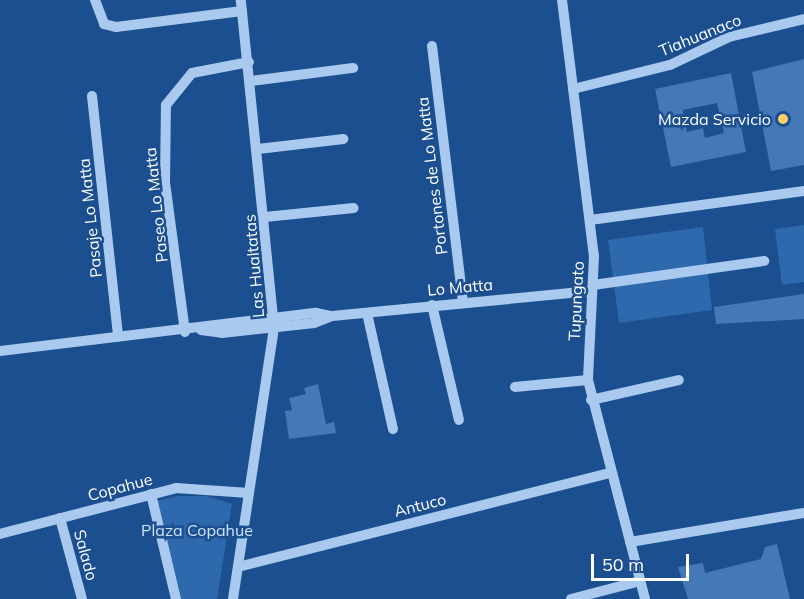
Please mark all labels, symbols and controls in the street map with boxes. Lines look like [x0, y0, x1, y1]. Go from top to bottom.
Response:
street label: Tiahuanaco [656, 10, 744, 60]
street label: Portones de Lo Matta [413, 96, 451, 256]
place label: Mazda Servicio [658, 109, 771, 129]
marker: Mazda Servicio [776, 112, 790, 126]
street label: Paseo Lo Matta [140, 147, 172, 263]
street label: Pasaje Lo Matta [74, 157, 106, 279]
street label: Las Hualtatas [240, 214, 268, 318]
street label: Tupungato [564, 261, 588, 341]
street label: Lo Matta [426, 275, 494, 299]
street label: Copahue [86, 469, 154, 505]
street label: Antuco [392, 489, 448, 521]
park label: Plaza Copahue [141, 520, 253, 540]
street label: Salado [70, 528, 102, 582]
scale bar [594, 542, 692, 580]
text: 50 m [602, 553, 644, 576]

